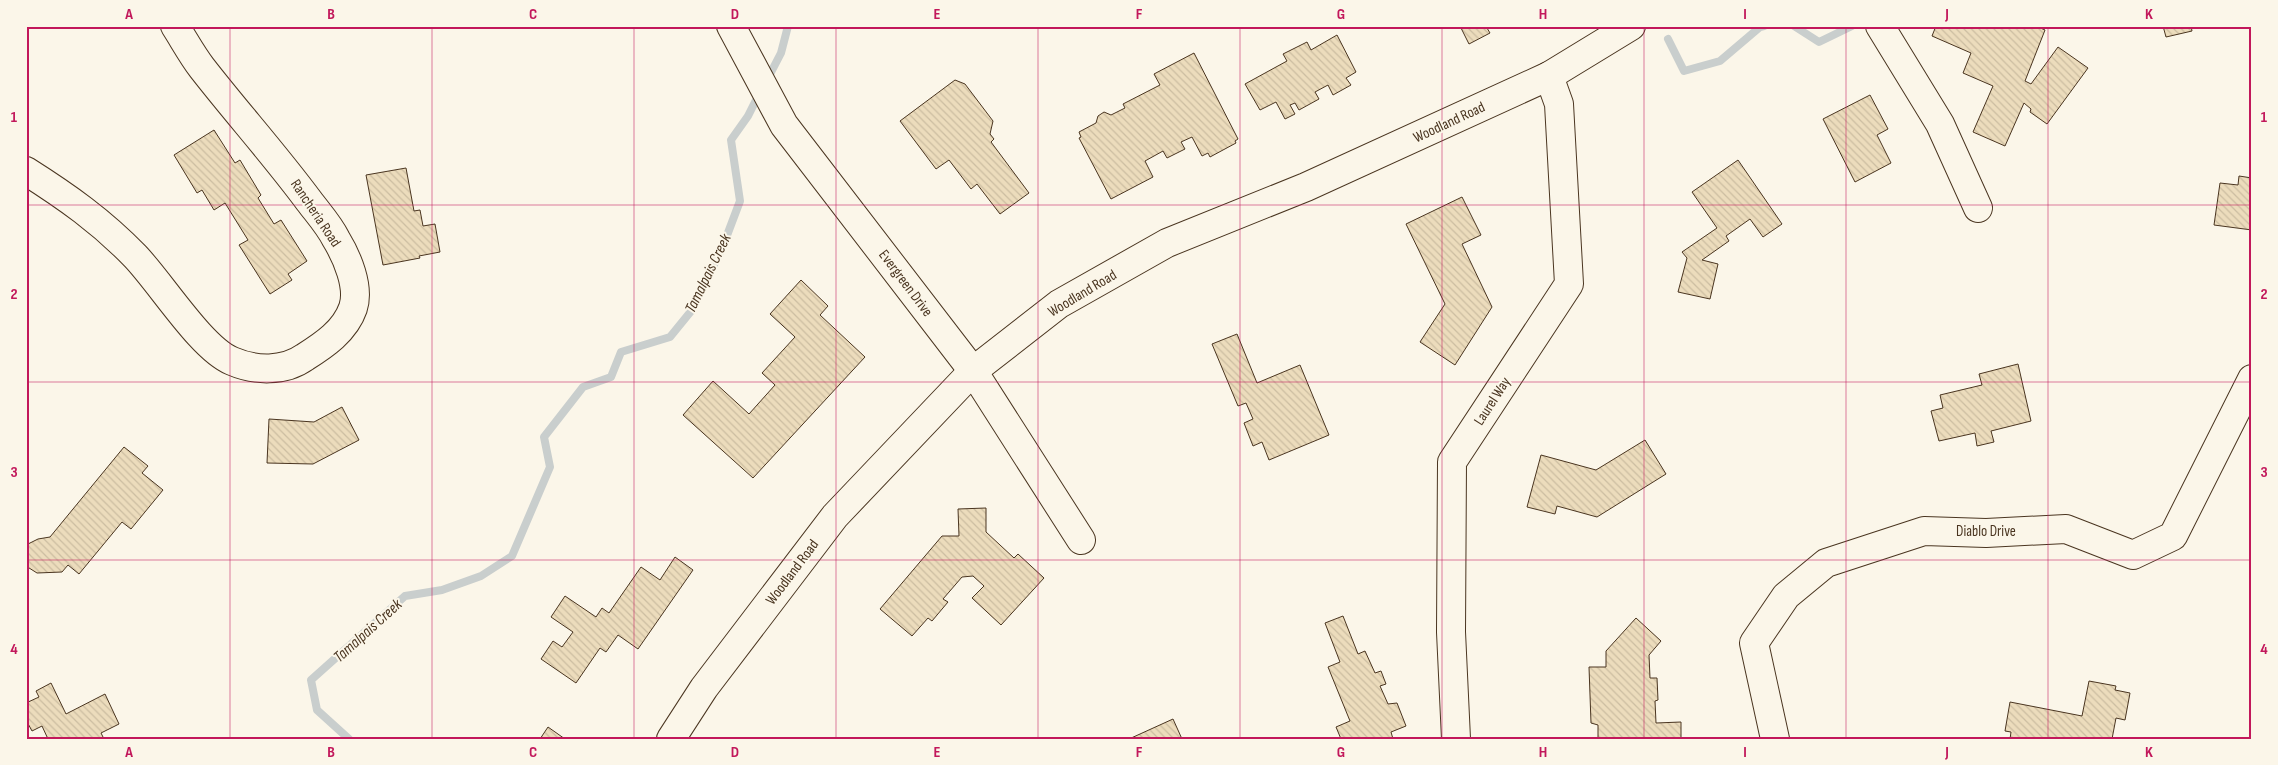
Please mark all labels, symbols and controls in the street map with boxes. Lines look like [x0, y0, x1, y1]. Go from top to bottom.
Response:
text: A [124, 5, 133, 24]
text: B [327, 5, 335, 24]
text: C [529, 5, 537, 24]
text: D [731, 5, 739, 24]
text: E [934, 5, 941, 24]
text: F [1136, 5, 1143, 24]
text: G [1337, 5, 1345, 24]
text: H [1539, 5, 1547, 24]
text: I [1743, 5, 1747, 24]
text: J [1944, 5, 1949, 24]
text: K [2145, 5, 2153, 24]
street label: Woodland Road [1410, 98, 1488, 147]
text: 1 [11, 108, 18, 127]
text: 1 [2261, 108, 2268, 127]
street label: Rancheria Road [286, 176, 345, 251]
water label: Tamalpais Creek [681, 230, 736, 316]
street label: Evergreen Drive [874, 246, 937, 321]
street label: Woodland Road [1044, 265, 1120, 321]
text: 2 [10, 285, 18, 304]
text: 2 [2260, 285, 2268, 304]
street label: Laurel Way [1470, 373, 1515, 429]
text: 3 [10, 463, 18, 482]
text: 3 [2260, 463, 2268, 482]
street label: Diablo Drive [1956, 522, 2016, 541]
street label: Woodland Road [762, 536, 823, 609]
water label: Tamalpais Creek [330, 595, 407, 667]
text: 4 [10, 640, 18, 659]
text: 4 [2260, 640, 2268, 659]
text: A [124, 743, 133, 762]
text: B [327, 743, 335, 762]
text: C [529, 743, 537, 762]
text: D [731, 743, 739, 762]
text: E [934, 743, 941, 762]
text: F [1136, 743, 1143, 762]
text: G [1337, 743, 1345, 762]
text: H [1539, 743, 1547, 762]
text: I [1743, 743, 1747, 762]
text: J [1944, 743, 1949, 762]
text: K [2145, 743, 2153, 762]

